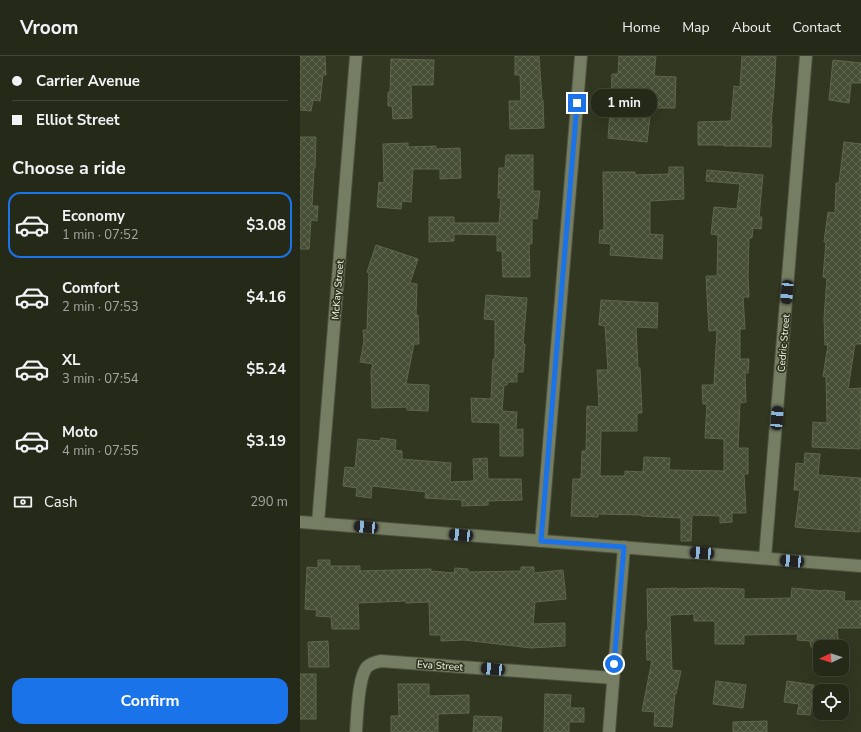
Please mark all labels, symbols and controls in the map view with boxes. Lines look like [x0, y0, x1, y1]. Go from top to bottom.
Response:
text: Vroom [20, 15, 78, 41]
text: Home [622, 18, 660, 37]
text: Map [682, 18, 710, 37]
text: About [732, 18, 771, 37]
text: Contact [793, 18, 841, 37]
text: Carrier Avenue [36, 71, 140, 91]
callout: 1 min [591, 89, 657, 117]
route end [568, 94, 586, 112]
text: 1 min [607, 94, 641, 112]
text: Elliot Street [36, 110, 120, 130]
text: Choose a ride [12, 156, 126, 180]
text: Economy [62, 206, 125, 226]
icon: car [14, 207, 50, 243]
text: $3.08 [246, 215, 286, 235]
text: 1 min · 07:52 [62, 226, 138, 244]
street label: McKay Street [328, 259, 348, 320]
text: Comfort [62, 278, 119, 298]
icon: car [14, 279, 50, 315]
car [780, 280, 794, 304]
text: $4.16 [246, 287, 286, 307]
text: 2 min · 07:53 [62, 298, 138, 316]
street label: Cedric Street [774, 313, 794, 373]
text: XL [62, 350, 81, 370]
icon: car [14, 351, 50, 387]
text: $5.24 [246, 359, 286, 379]
text: 3 min · 07:54 [62, 370, 138, 388]
car [770, 406, 784, 430]
text: Moto [62, 422, 98, 442]
icon: car [14, 423, 50, 459]
text: $3.19 [246, 431, 286, 451]
text: 4 min · 07:55 [62, 442, 138, 460]
icon: cash [12, 491, 34, 513]
text: Cash [44, 492, 78, 512]
text: 290 m [250, 493, 288, 511]
car [354, 520, 378, 534]
car [449, 528, 473, 542]
car [690, 546, 714, 560]
car [780, 554, 804, 568]
north arrow [813, 640, 849, 676]
map controls [813, 640, 849, 720]
route start [605, 655, 623, 673]
street label: Eva Street [417, 657, 464, 675]
car [481, 662, 505, 676]
button: Confirm [12, 678, 288, 724]
button: locate [813, 684, 849, 720]

